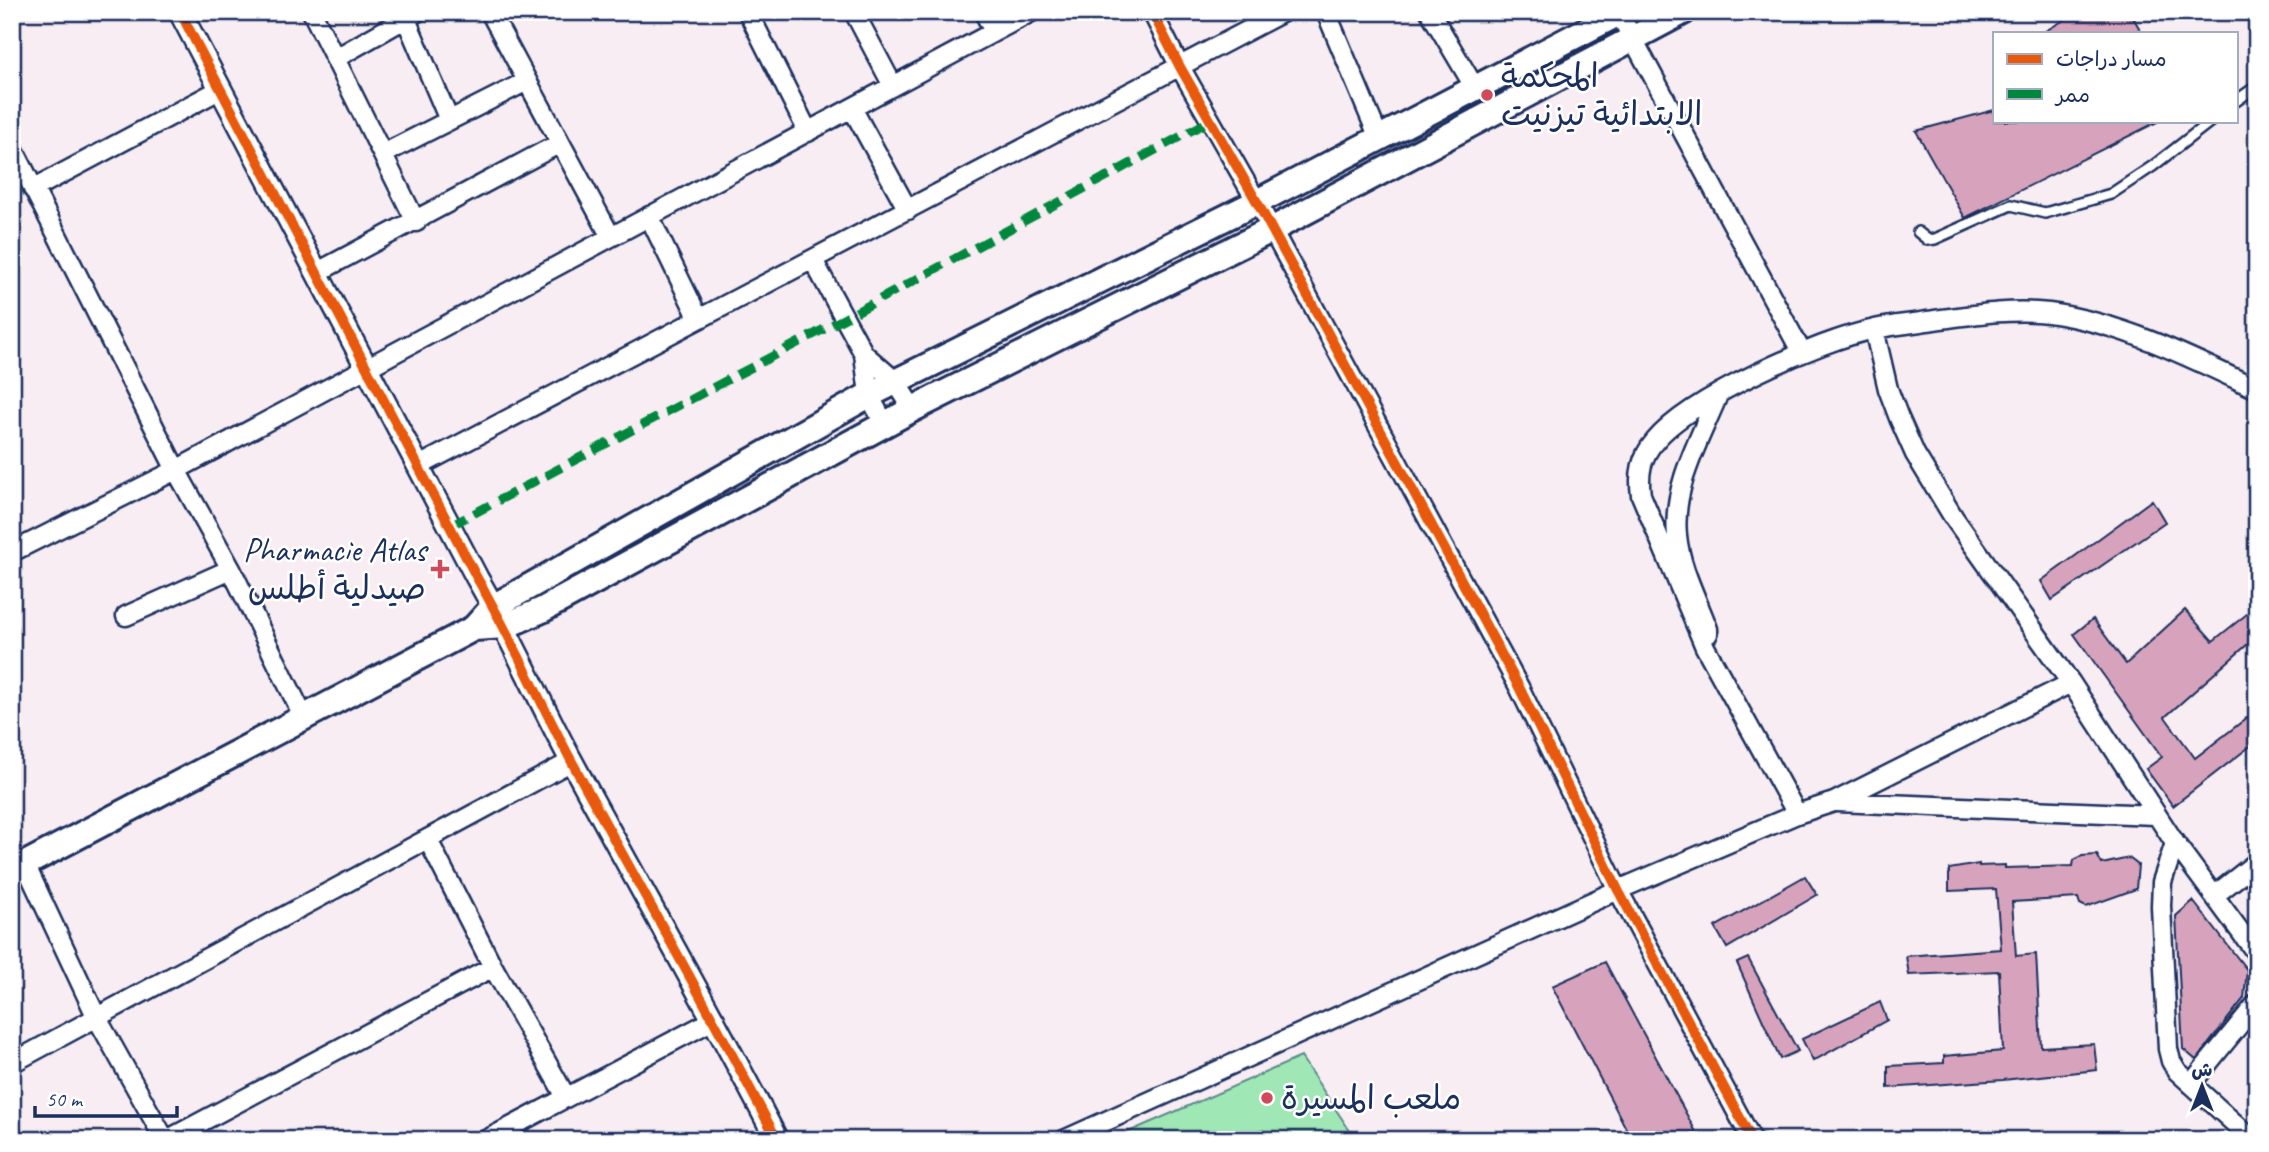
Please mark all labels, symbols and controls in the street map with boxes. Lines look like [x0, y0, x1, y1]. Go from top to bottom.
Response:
legend [1993, 32, 2238, 122]
text: مسار دراجات [2056, 46, 2167, 72]
place label: المحكمة الابتدائية تيزنيت [1501, 55, 1702, 135]
text: ممر [2054, 82, 2090, 108]
marker: المحكمة الابتدائية تيزنيت [1479, 87, 1495, 103]
place label: Pharmacie Atlas صيدلية أطلس [243, 529, 429, 609]
marker: Pharmacie Atlas صيدلية أطلس [432, 561, 448, 577]
north arrow [2168, 1050, 2238, 1120]
text: ش [2192, 1058, 2213, 1082]
scale bar [35, 1075, 177, 1119]
place label: ملعب المسيرة [1281, 1077, 1461, 1119]
text: 50 m [46, 1086, 84, 1112]
marker: ملعب المسيرة [1259, 1090, 1275, 1106]

